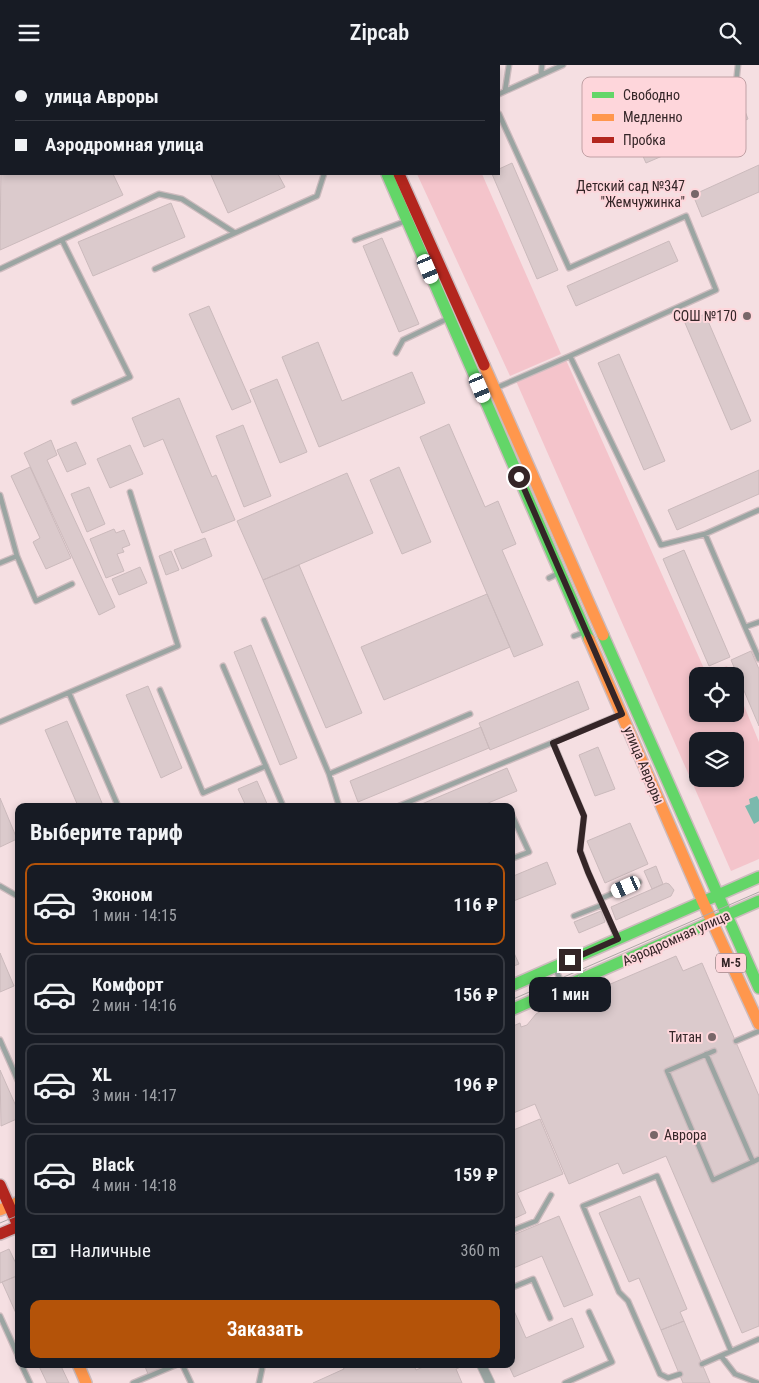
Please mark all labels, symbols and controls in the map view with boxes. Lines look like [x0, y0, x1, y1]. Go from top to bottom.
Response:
icon: menu [15, 19, 43, 47]
icon: search [716, 19, 744, 47]
text: Zipcab [350, 20, 409, 45]
legend [582, 77, 746, 157]
text: улица Авроры [45, 85, 159, 108]
text: Свободно [623, 87, 680, 103]
text: Медленно [623, 109, 683, 125]
text: Пробка [623, 132, 666, 148]
text: Аэродромная улица [45, 133, 204, 156]
place label: Детский сад №347 "Жемчужинка" [576, 178, 685, 210]
marker: Детский сад №347 "Жемчужинка" [689, 188, 701, 200]
car [415, 252, 440, 286]
place label: СОШ №170 [673, 308, 737, 324]
marker: СОШ №170 [741, 310, 753, 322]
car [467, 371, 492, 405]
route start [508, 466, 530, 488]
map controls [689, 667, 744, 787]
button: locate [689, 667, 744, 722]
street label: улица Авроры [621, 724, 667, 806]
button: layers [689, 732, 744, 787]
text: Выберите тариф [30, 820, 183, 845]
car [609, 874, 642, 900]
icon: car [32, 882, 77, 927]
text: Эконом [92, 883, 153, 906]
text: 116 ₽ [453, 893, 498, 916]
text: 1 мин · 14:15 [92, 906, 177, 925]
street label: Аэродромная улица [620, 907, 732, 969]
route end [559, 949, 581, 971]
road number: М-5 [716, 953, 746, 973]
icon: car [32, 972, 77, 1017]
text: Комфорт [92, 973, 164, 996]
callout: 1 мин [529, 977, 611, 1013]
text: 156 ₽ [453, 983, 498, 1006]
text: 1 мин [551, 985, 589, 1004]
text: 2 мин · 14:16 [92, 996, 177, 1015]
place label: Титан [669, 1029, 702, 1045]
marker: Титан [706, 1031, 718, 1043]
icon: car [32, 1062, 77, 1107]
text: XL [92, 1063, 112, 1086]
text: 196 ₽ [453, 1073, 498, 1096]
text: 3 мин · 14:17 [92, 1086, 177, 1105]
place label: Аврора [664, 1127, 707, 1143]
marker: Аврора [648, 1129, 660, 1141]
icon: car [32, 1152, 77, 1197]
text: Black [92, 1153, 134, 1176]
text: 159 ₽ [453, 1163, 498, 1186]
text: 4 мин · 14:18 [92, 1176, 177, 1195]
icon: cash [30, 1237, 58, 1265]
text: Наличные [70, 1239, 151, 1262]
text: 360 m [461, 1241, 500, 1260]
button: Заказать [30, 1300, 500, 1358]

